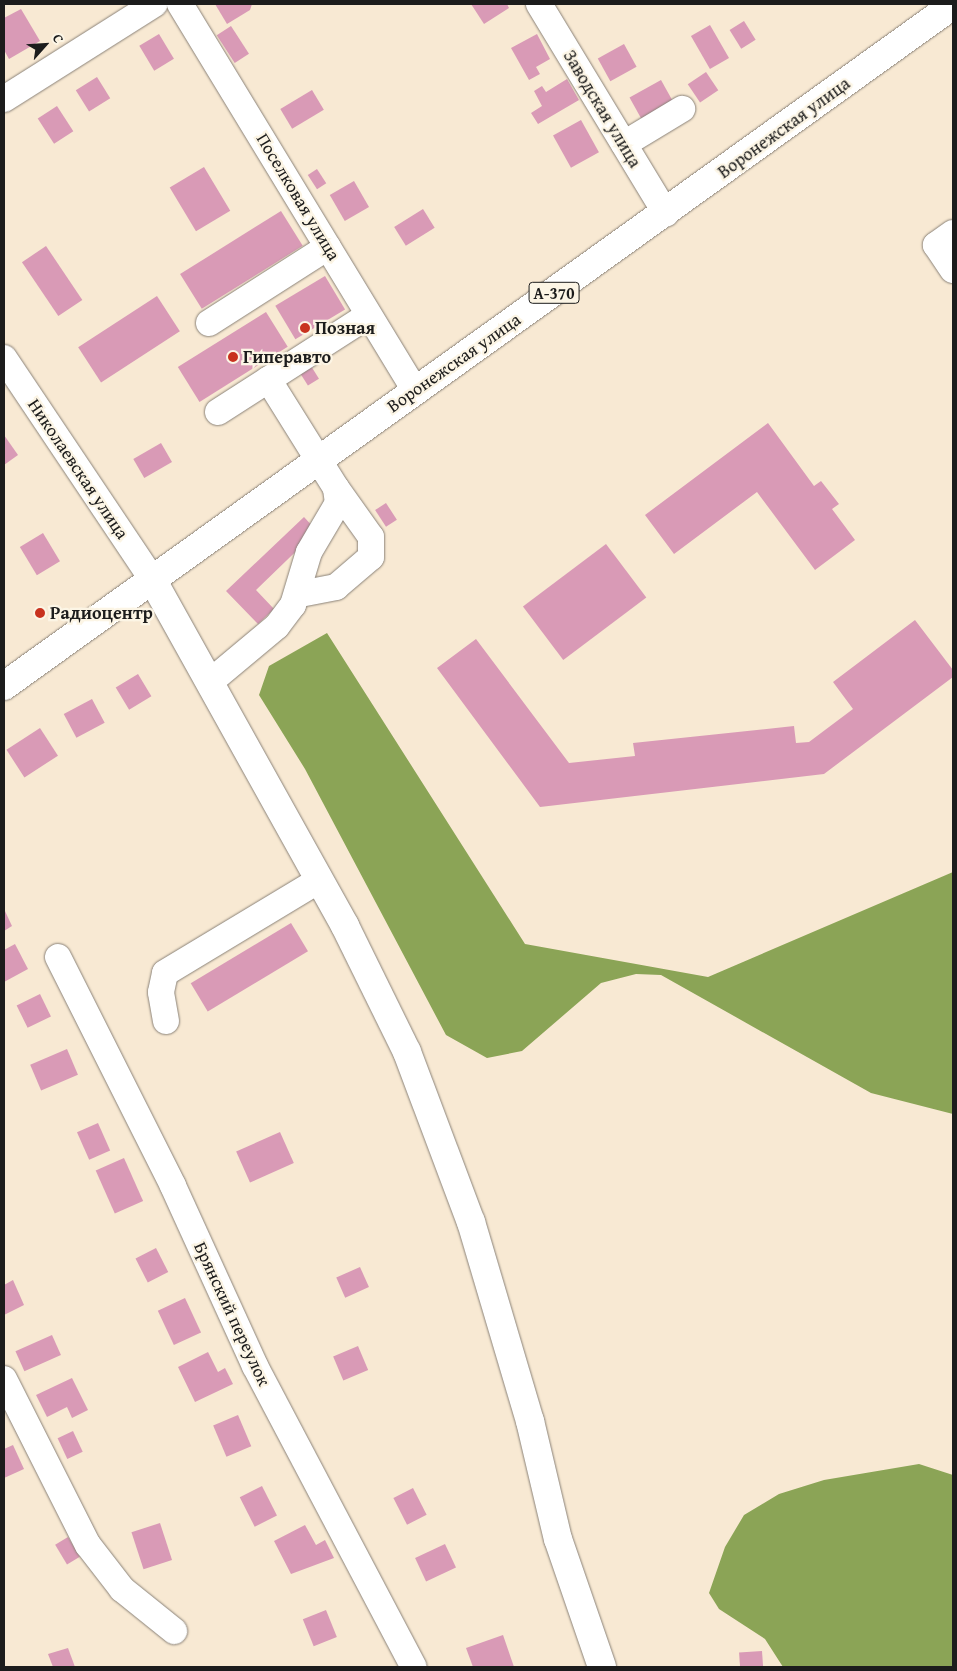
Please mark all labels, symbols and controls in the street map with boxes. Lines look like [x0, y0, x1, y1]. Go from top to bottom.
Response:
north arrow [20, 20, 70, 70]
text: С [48, 30, 69, 46]
street label: Заводская улица [558, 46, 646, 172]
street label: Воронежская улица [714, 73, 854, 183]
street label: Поселковая улица [251, 129, 345, 265]
road number: А-370 [528, 280, 580, 306]
street label: Воронежская улица [383, 309, 525, 417]
place label: Позная [315, 317, 375, 339]
marker: Позная [299, 322, 311, 334]
place label: Гиперавто [243, 346, 331, 368]
marker: Гиперавто [227, 351, 239, 363]
street label: Николаевская улица [23, 395, 133, 543]
place label: Радиоцентр [50, 602, 153, 624]
marker: Радиоцентр [34, 607, 46, 619]
street label: Брянский переулок [189, 1238, 275, 1390]

